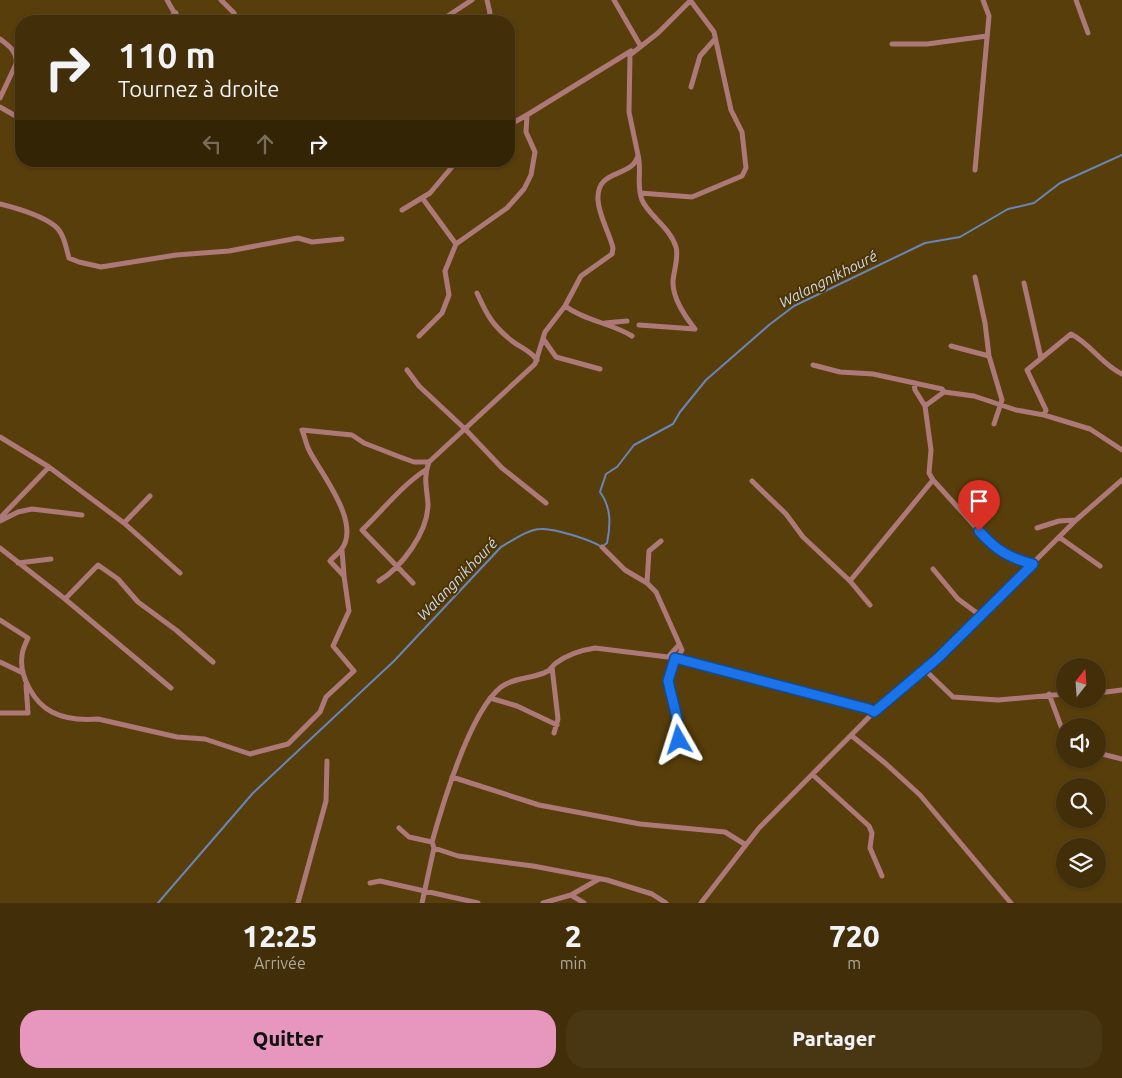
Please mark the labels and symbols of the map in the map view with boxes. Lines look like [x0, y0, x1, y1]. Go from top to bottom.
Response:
water label: Walangnikhouré [776, 247, 880, 311]
pin [958, 480, 1000, 531]
water label: Walangnikhouré [414, 534, 501, 624]
north arrow [1056, 658, 1106, 708]
position arrow [652, 713, 704, 765]

